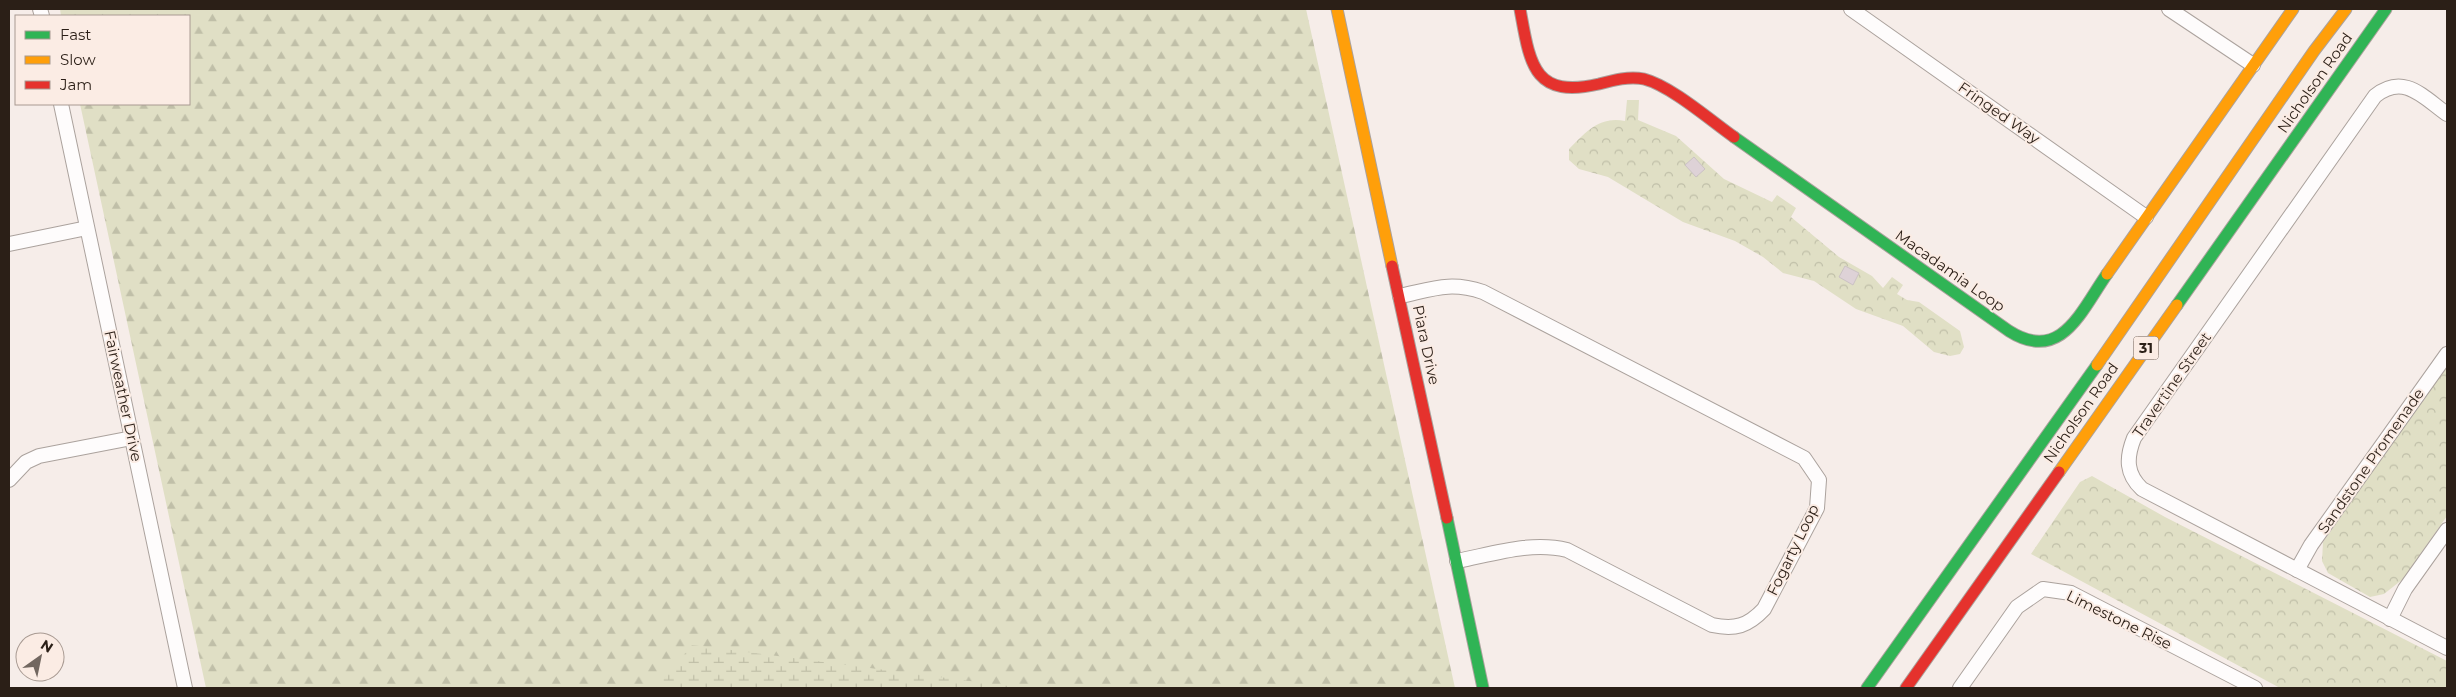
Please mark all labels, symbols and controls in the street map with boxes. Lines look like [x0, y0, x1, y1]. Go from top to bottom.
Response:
legend [15, 15, 190, 105]
text: Fast [60, 25, 91, 44]
street label: Nicholson Road [2273, 29, 2356, 137]
text: Slow [60, 50, 96, 69]
text: Jam [59, 75, 92, 94]
street label: Fringed Way [1955, 77, 2045, 148]
street label: Macadamia Loop [1892, 226, 2009, 316]
street label: Piara Drive [1409, 303, 1444, 387]
street label: Travertine Street [2128, 328, 2215, 441]
street label: Fairweather Drive [100, 329, 147, 463]
road number: 31 [2134, 336, 2158, 359]
street label: Nicholson Road [2039, 359, 2122, 467]
street label: Sandstone Promenade [2313, 384, 2428, 537]
street label: Fogarty Loop [1762, 501, 1823, 599]
street label: Limestone Rise [2063, 586, 2175, 653]
north arrow [15, 632, 65, 682]
text: N [37, 635, 57, 657]

